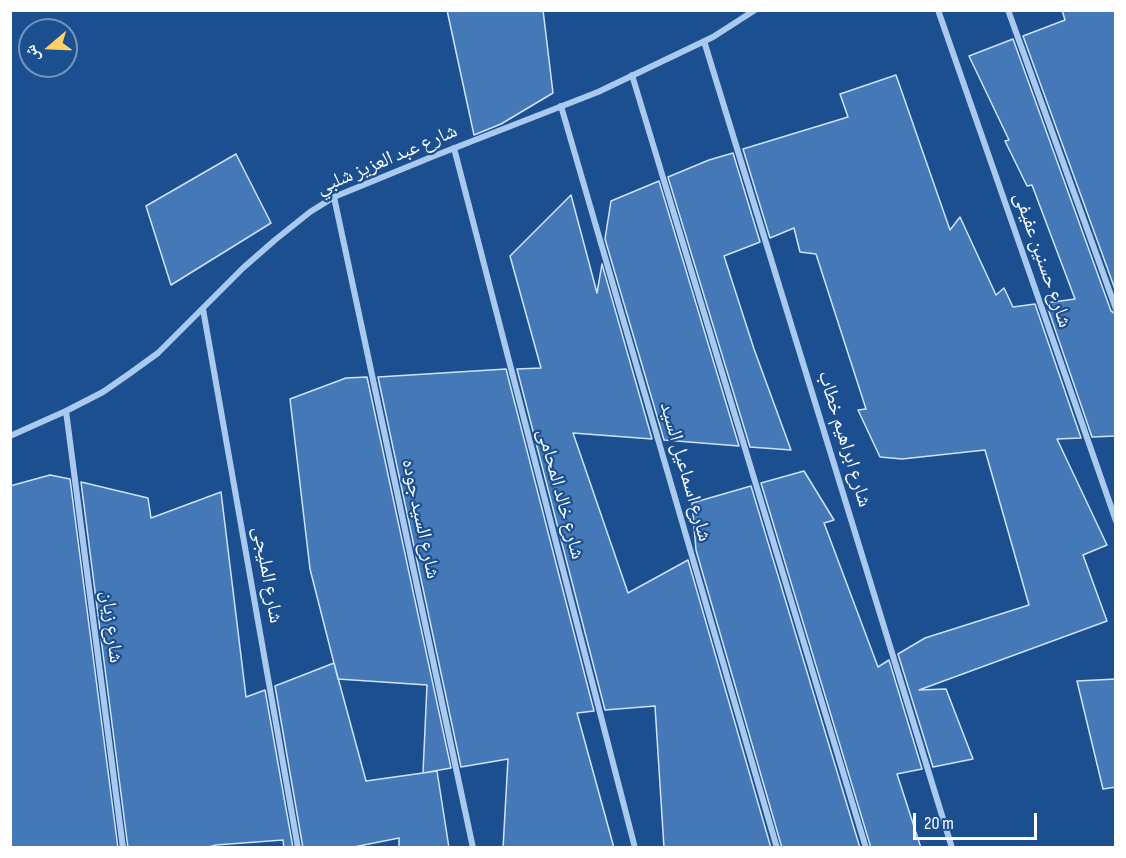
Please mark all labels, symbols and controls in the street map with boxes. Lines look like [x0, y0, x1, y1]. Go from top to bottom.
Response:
north arrow [18, 18, 78, 78]
text: ش [21, 42, 44, 65]
street label: شارع عبد العزيز شلبي [313, 119, 461, 201]
street label: شارع حسنين عفيفى [1008, 189, 1076, 331]
street label: شارع ابراهيم خطاب [812, 368, 876, 510]
street label: شارع اسماعيل السيد [654, 400, 716, 544]
street label: شارع خالد المحامى [531, 426, 589, 562]
street label: شارع السيد جوده [396, 457, 444, 581]
street label: شارع المليجى [247, 525, 287, 625]
street label: شارع زيان [95, 590, 127, 664]
scale bar [916, 801, 1040, 839]
text: 20 m [924, 813, 954, 834]

